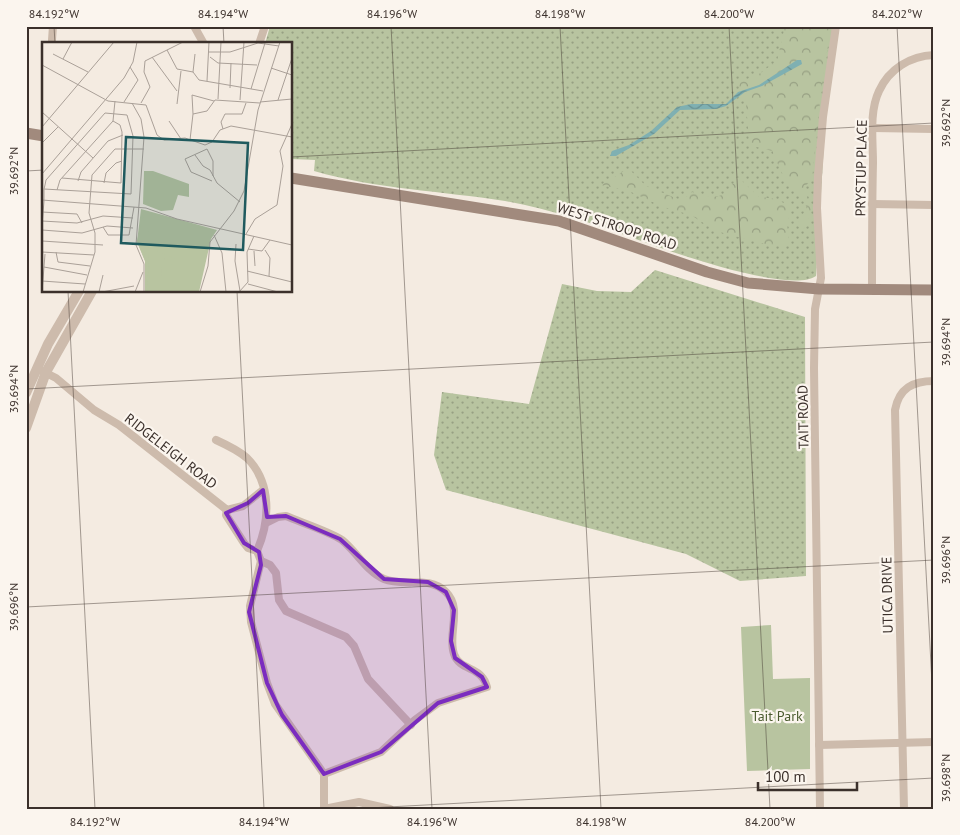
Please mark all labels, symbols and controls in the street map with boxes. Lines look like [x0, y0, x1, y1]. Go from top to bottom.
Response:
text: 84.192°W [29, 6, 79, 21]
text: 84.194°W [198, 6, 248, 21]
text: 84.196°W [367, 6, 417, 21]
text: 84.198°W [535, 6, 585, 21]
text: 84.200°W [704, 6, 754, 21]
text: 84.202°W [872, 6, 922, 21]
inset map [42, 42, 292, 292]
text: 39.692°N [938, 99, 953, 147]
street label: PRYSTUP PLACE [851, 119, 871, 217]
text: 39.692°N [6, 147, 21, 195]
street label: WEST STROOP ROAD [555, 198, 679, 254]
text: 39.694°N [938, 318, 953, 366]
text: 39.694°N [6, 365, 21, 413]
street label: TAIT ROAD [793, 385, 813, 449]
street label: RIDGELEIGH ROAD [121, 409, 221, 493]
text: 39.696°N [938, 536, 953, 584]
street label: UTICA DRIVE [877, 556, 897, 634]
text: 39.696°N [6, 583, 21, 631]
park label: Tait Park [751, 707, 803, 725]
text: 39.698°N [938, 754, 953, 802]
scale bar [758, 760, 856, 792]
text: 100 m [765, 767, 806, 786]
text: 84.192°W [70, 814, 120, 829]
text: 84.194°W [239, 814, 289, 829]
text: 84.196°W [407, 814, 457, 829]
text: 84.198°W [576, 814, 626, 829]
text: 84.200°W [745, 814, 795, 829]

